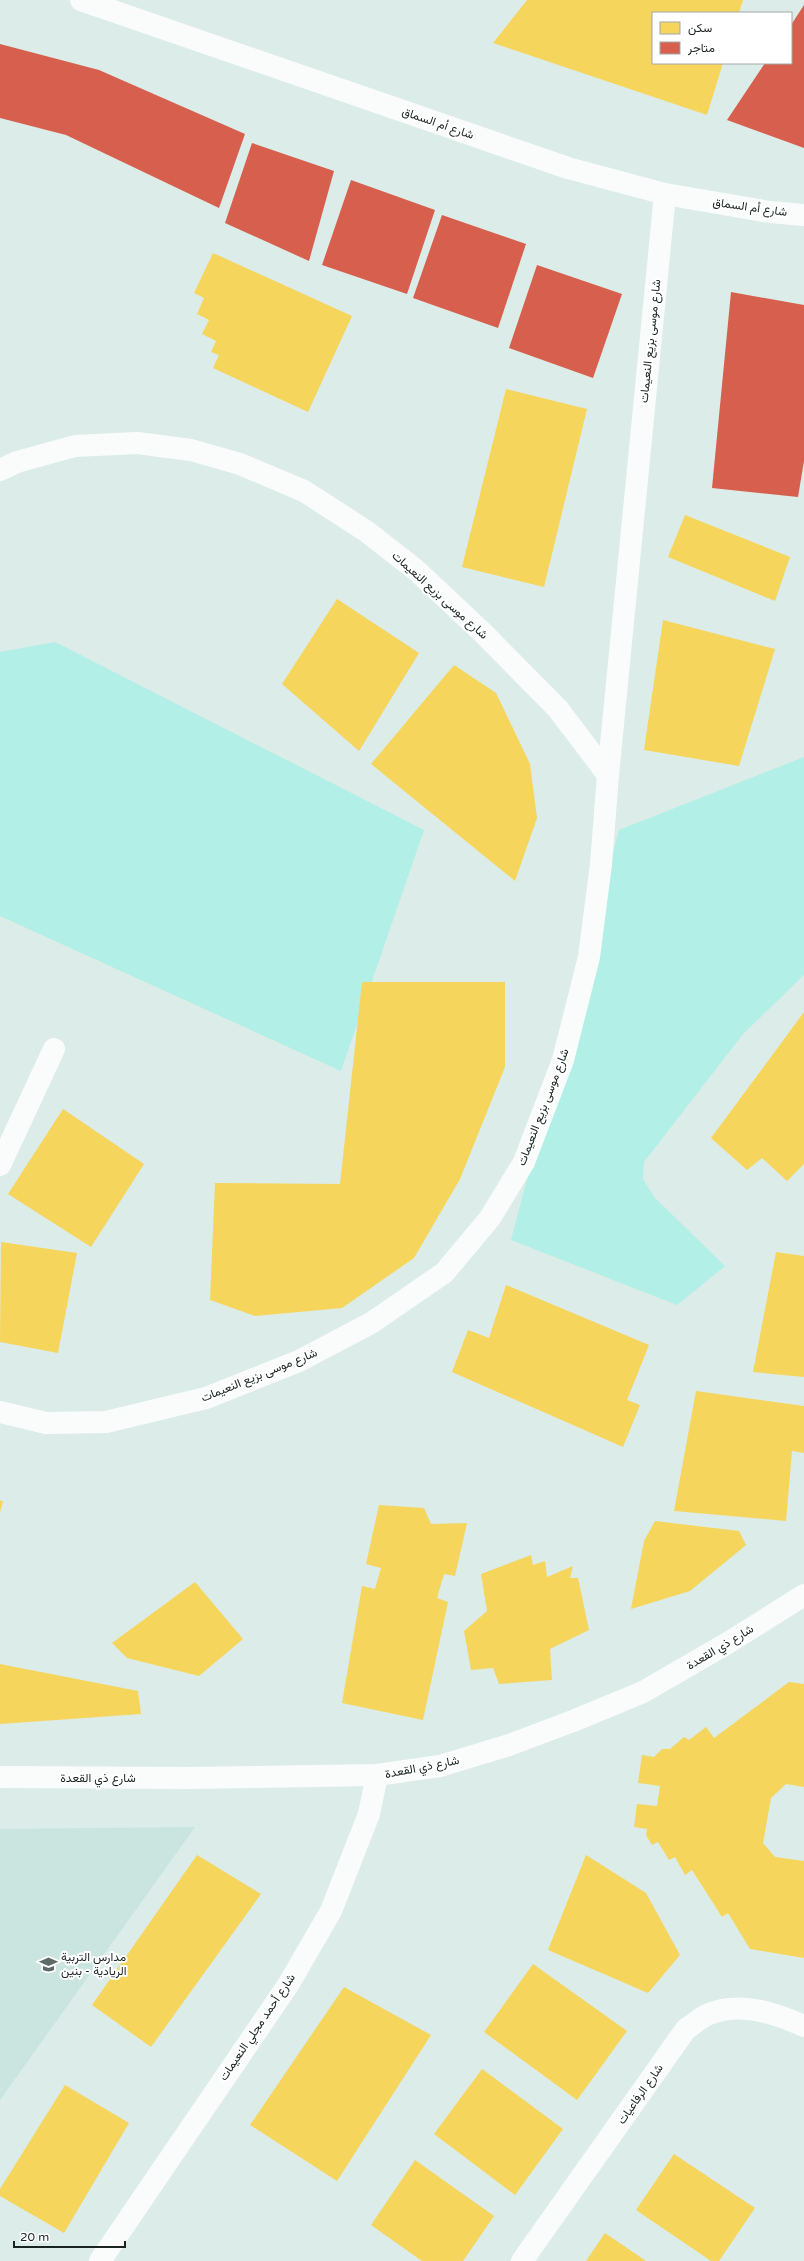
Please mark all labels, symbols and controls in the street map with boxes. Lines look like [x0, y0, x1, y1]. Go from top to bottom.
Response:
legend [652, 12, 792, 64]
text: سكن [688, 21, 712, 36]
text: متاجر [687, 41, 715, 56]
street label: شارع أم السماق [400, 104, 476, 144]
street label: شارع أم السماق [712, 195, 788, 221]
street label: شارع موسى بزيع النعيمات [637, 278, 665, 404]
street label: شارع موسى بزيع النعيمات [388, 548, 491, 643]
street label: شارع موسى بزيع النعيمات [514, 1046, 574, 1168]
street label: شارع موسى بزيع النعيمات [199, 1345, 320, 1407]
street label: شارع ذي القعدة [684, 1622, 758, 1675]
street label: شارع ذي القعدة [384, 1753, 461, 1784]
street label: شارع ذي القعدة [60, 1771, 136, 1788]
place label: مدارس التربية الريادية - بنين [61, 1950, 127, 1979]
school or university icon: مدارس التربية الريادية - بنين [38, 1954, 58, 1974]
street label: شارع أحمد مجلي النعيمات [216, 1971, 300, 2085]
street label: شارع الرفاعيات [614, 2061, 668, 2128]
scale bar [14, 2223, 125, 2249]
text: 20 m [20, 2230, 49, 2244]

